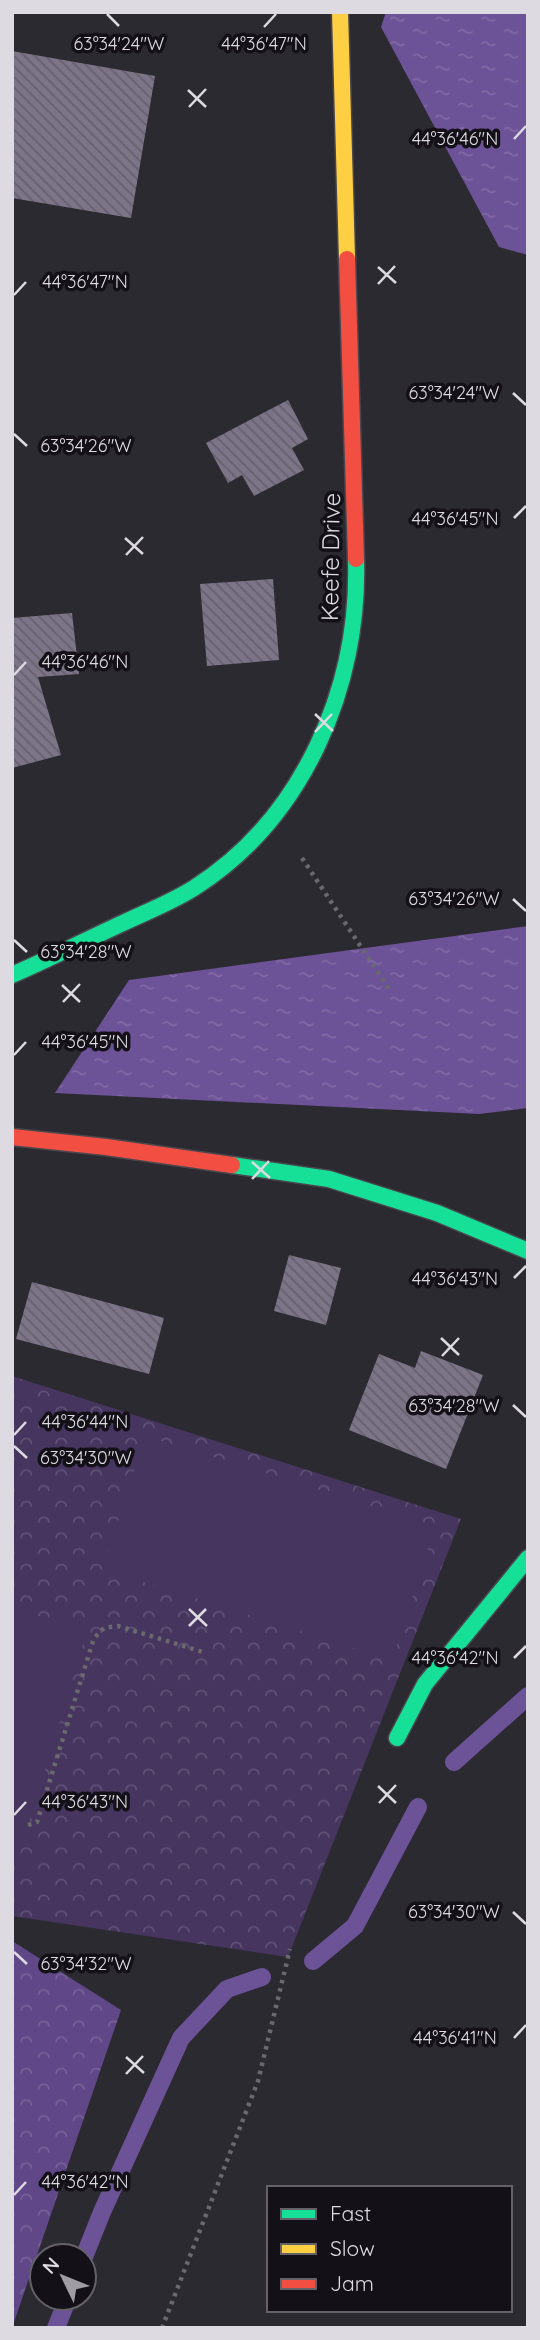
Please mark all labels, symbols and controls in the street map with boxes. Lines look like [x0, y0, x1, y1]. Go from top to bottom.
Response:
text: 63°34'24"W [74, 32, 164, 55]
text: 44°36'47"N [221, 32, 307, 55]
text: 44°36'46"N [412, 127, 498, 150]
text: 44°36'47"N [42, 270, 128, 293]
text: 63°34'24"W [409, 381, 499, 404]
text: 63°34'26"W [40, 434, 132, 457]
street label: Keefe Drive [314, 493, 346, 621]
text: 44°36'45"N [412, 507, 498, 530]
text: 44°36'46"N [42, 650, 128, 673]
text: 63°34'26"W [408, 887, 500, 910]
text: 63°34'28"W [40, 940, 132, 963]
text: 44°36'45"N [42, 1030, 128, 1053]
text: 44°36'43"N [412, 1267, 498, 1290]
text: 63°34'28"W [408, 1394, 500, 1417]
text: 44°36'44"N [42, 1410, 128, 1433]
text: 63°34'30"W [40, 1446, 132, 1469]
text: 44°36'42"N [412, 1646, 499, 1669]
text: 44°36'43"N [42, 1790, 128, 1813]
text: 63°34'30"W [408, 1900, 500, 1923]
text: 63°34'32"W [40, 1952, 132, 1975]
text: 44°36'41"N [413, 2026, 497, 2049]
text: 44°36'42"N [42, 2170, 129, 2193]
legend [267, 2186, 512, 2312]
text: Fast [330, 2200, 371, 2226]
text: Slow [330, 2235, 375, 2261]
north arrow [28, 2242, 98, 2312]
text: N [37, 2252, 64, 2279]
text: Jam [330, 2270, 374, 2296]

